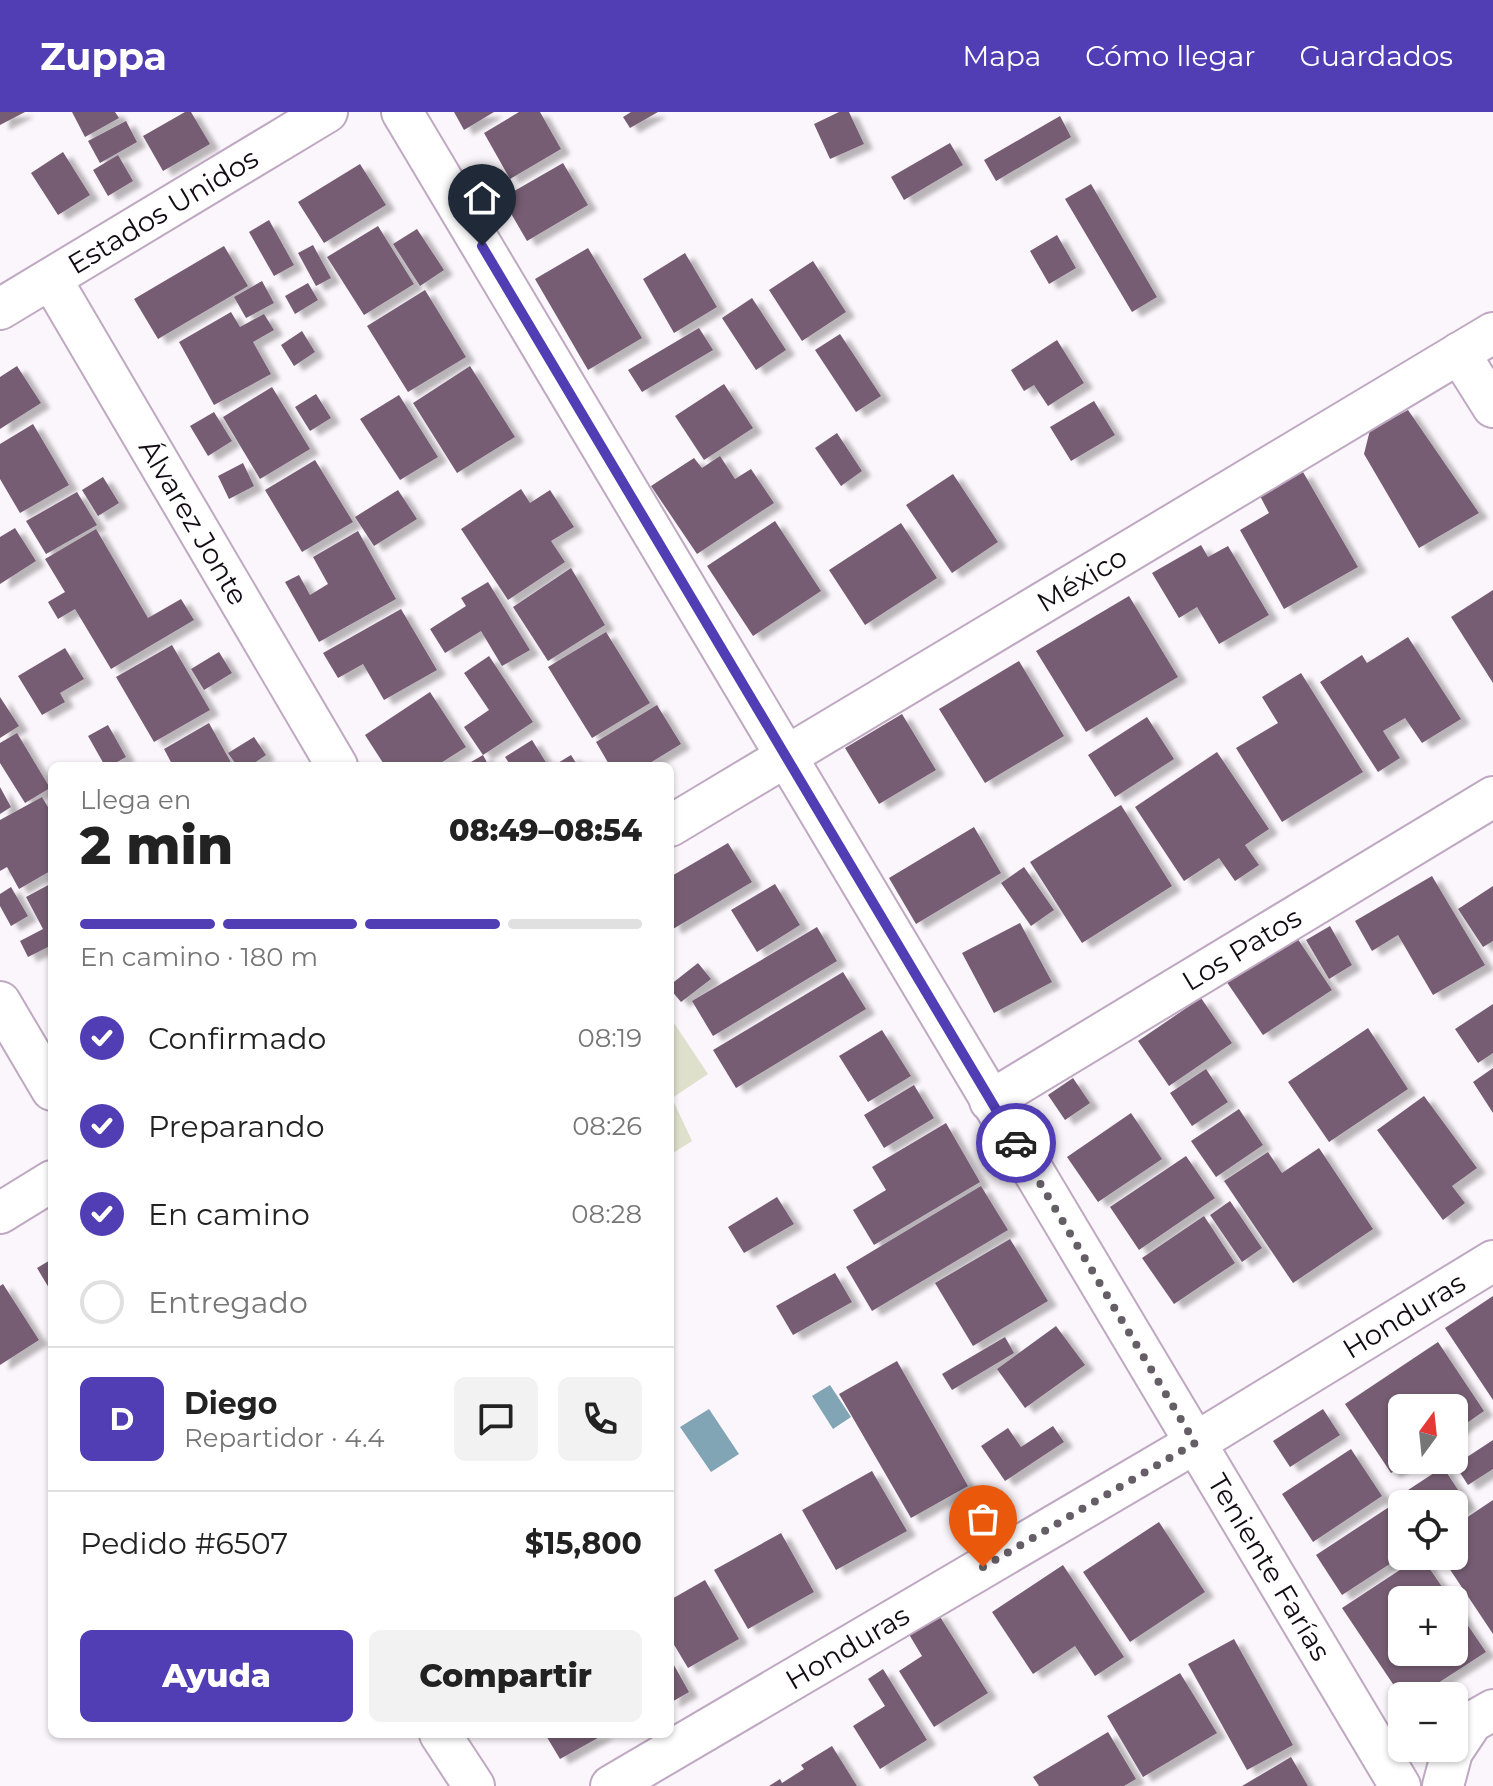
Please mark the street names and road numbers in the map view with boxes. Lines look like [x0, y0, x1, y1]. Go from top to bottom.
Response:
street label: Estados Unidos [61, 141, 264, 281]
street label: Álvarez Jonte [132, 433, 256, 611]
street label: México [1031, 539, 1133, 619]
street label: Los Patos [1176, 900, 1307, 998]
street label: Honduras [1336, 1265, 1471, 1366]
street label: Teniente Farías [1201, 1468, 1338, 1667]
street label: Honduras [779, 1598, 915, 1697]

